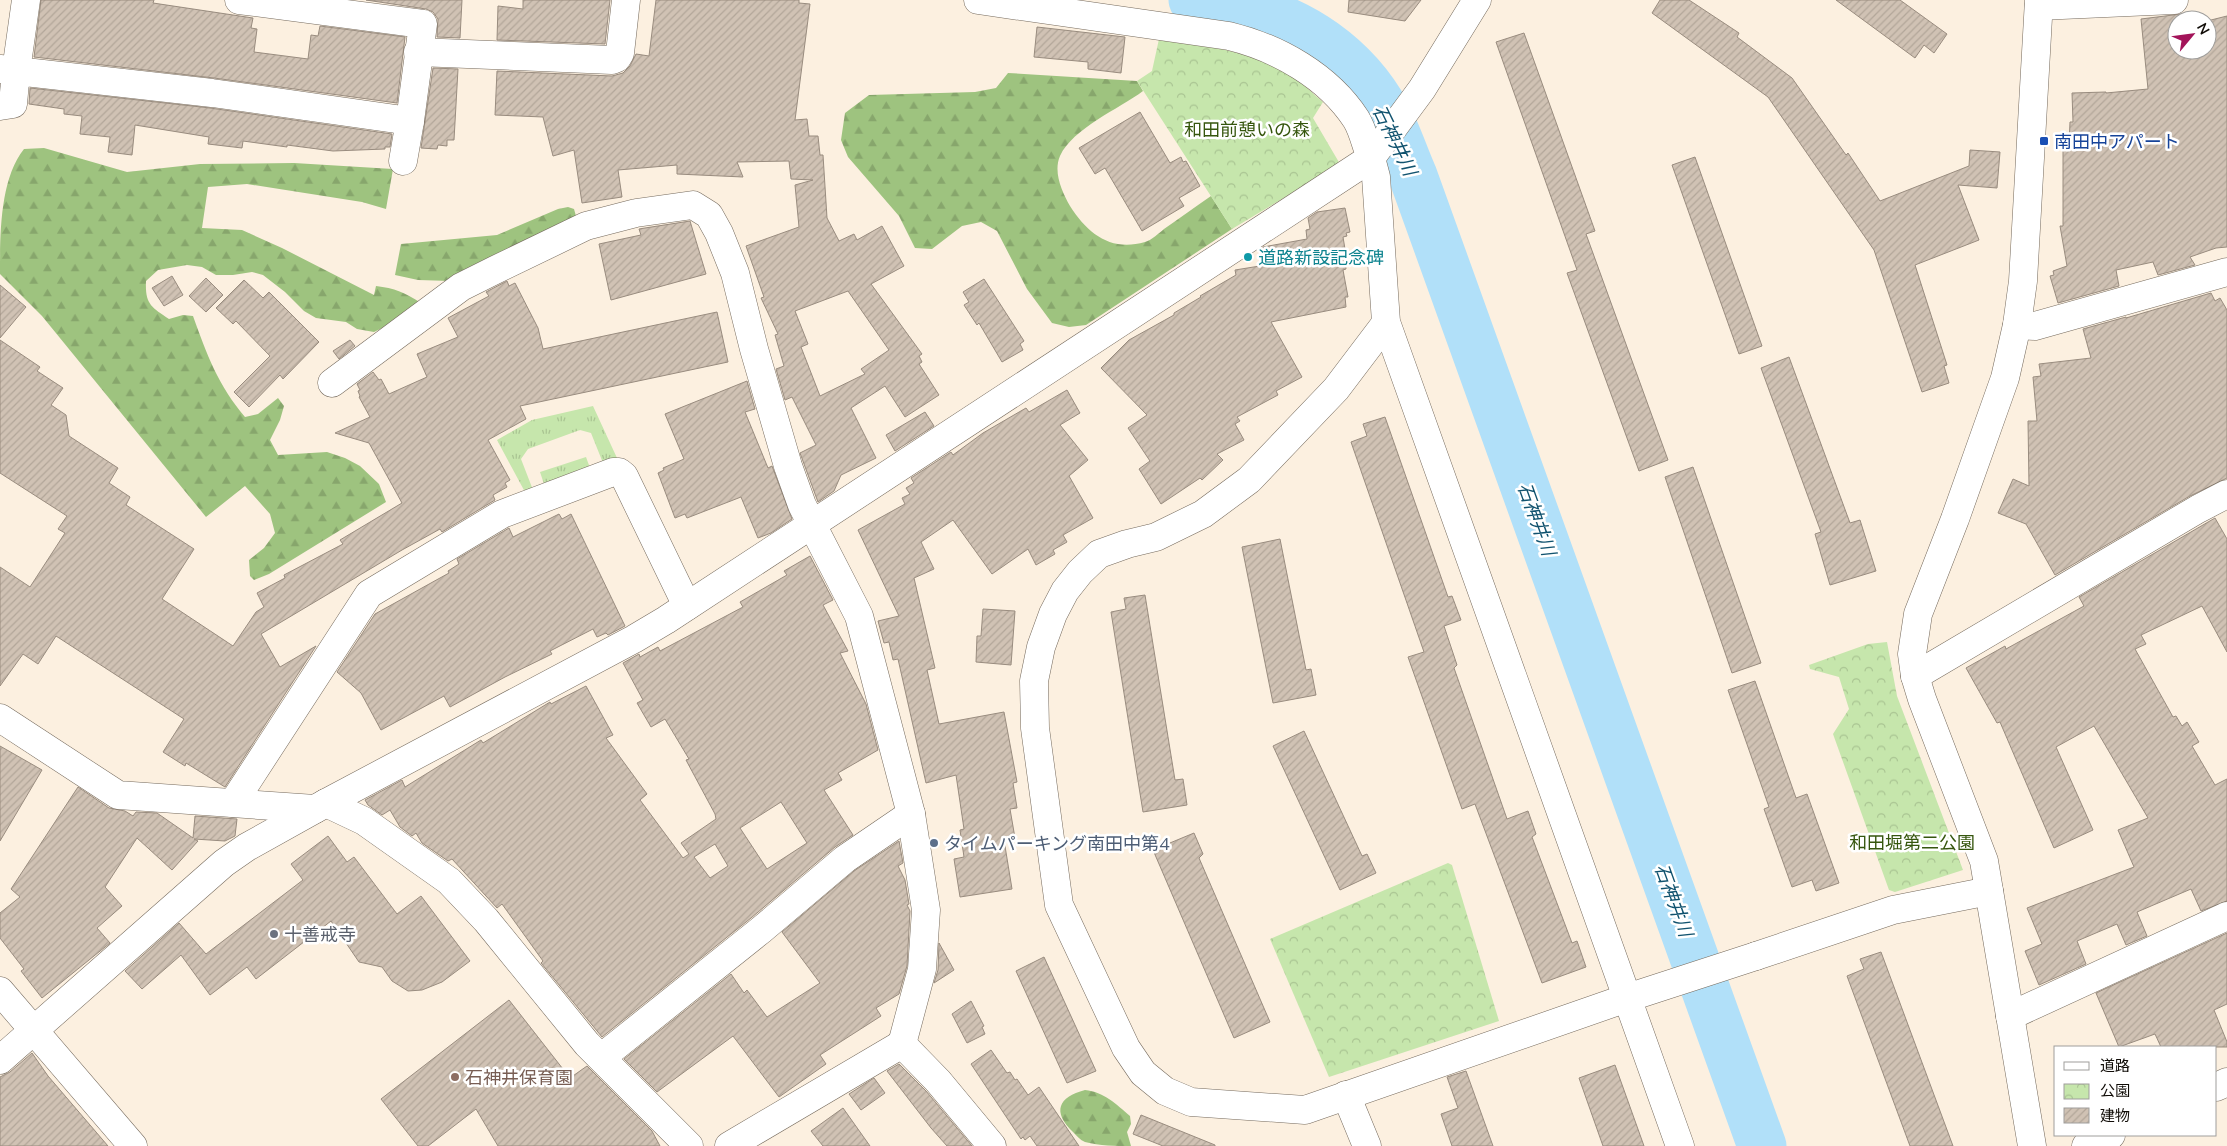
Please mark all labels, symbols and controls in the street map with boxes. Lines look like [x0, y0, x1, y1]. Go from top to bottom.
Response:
north arrow [2167, 10, 2217, 60]
text: N [2193, 20, 2214, 38]
water label: 石神井川 [1368, 101, 1423, 181]
park label: 和田前憩いの森 [1184, 118, 1310, 141]
place label: 南田中アパート [2054, 130, 2180, 153]
marker: 南田中アパート [2038, 135, 2050, 147]
place label: 道路新設記念碑 [1258, 246, 1384, 269]
marker: 道路新設記念碑 [1242, 251, 1254, 263]
water label: 石神井川 [1513, 479, 1562, 561]
park label: 和田堀第二公園 [1849, 831, 1975, 854]
place label: タイムパーキング南田中第4 [944, 832, 1170, 855]
marker: タイムパーキング南田中第4 [928, 837, 940, 849]
water label: 石神井川 [1650, 860, 1699, 942]
place label: 十善戒寺 [284, 923, 356, 946]
marker: 十善戒寺 [268, 928, 280, 940]
legend [2054, 1046, 2217, 1136]
text: 道路 [2100, 1056, 2130, 1075]
place label: 石神井保育園 [465, 1066, 573, 1089]
marker: 石神井保育園 [449, 1071, 461, 1083]
text: 公園 [2100, 1081, 2130, 1100]
text: 建物 [2100, 1106, 2130, 1125]

